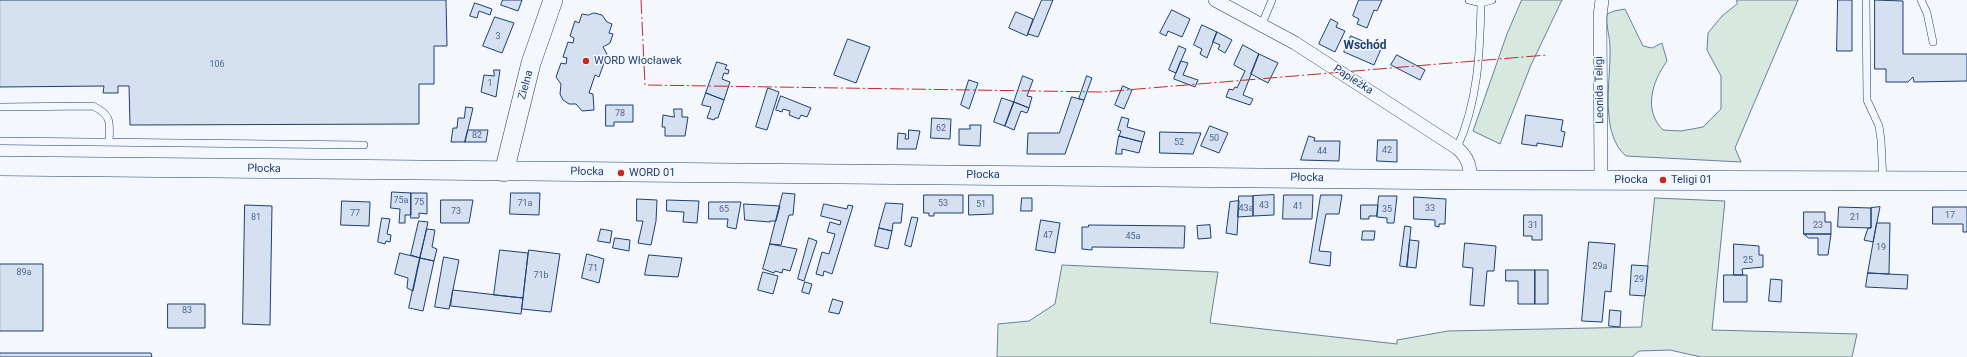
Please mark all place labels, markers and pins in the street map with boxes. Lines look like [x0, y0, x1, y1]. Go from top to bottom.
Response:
place label: WORD Włocławek [594, 54, 681, 68]
marker: WORD Włocławek [581, 56, 591, 66]
place label: WORD 01 [629, 166, 675, 180]
marker: WORD 01 [616, 168, 626, 178]
place label: Teligi 01 [1671, 173, 1712, 187]
marker: Teligi 01 [1658, 175, 1668, 185]

